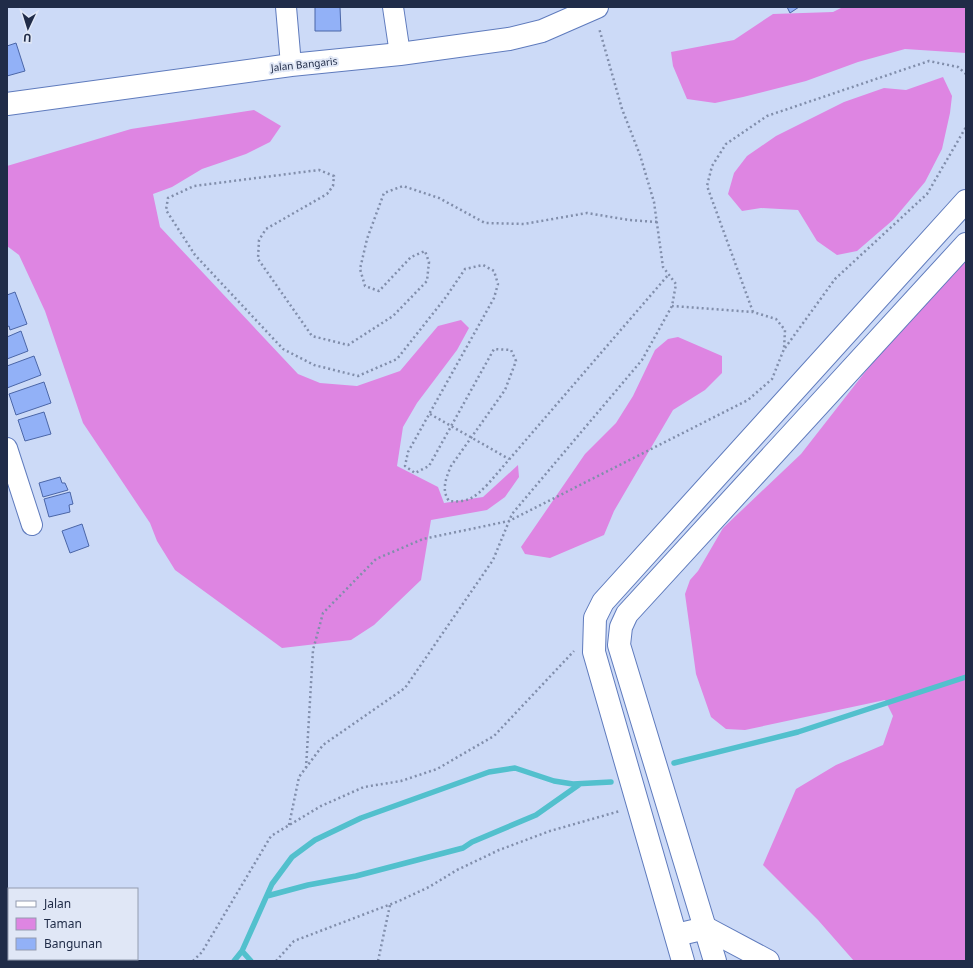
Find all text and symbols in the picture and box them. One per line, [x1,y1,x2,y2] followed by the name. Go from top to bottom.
[8,8,48,48] north arrow
[23,31,32,46] text: U
[269,54,338,75] street label: Jalan Bangaris
[8,888,138,960] legend
[43,895,71,912] text: Jalan
[44,915,82,932] text: Taman
[44,935,102,952] text: Bangunan

